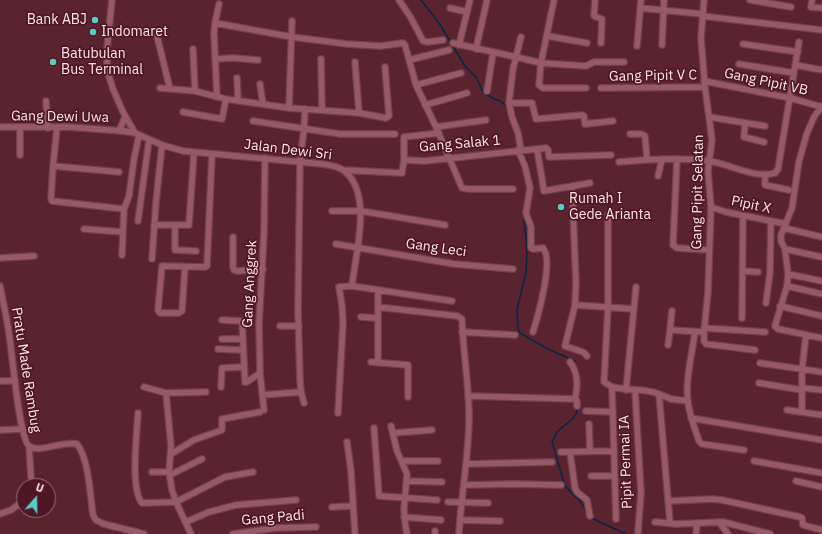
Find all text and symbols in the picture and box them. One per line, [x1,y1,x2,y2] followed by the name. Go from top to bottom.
[27,12,87,28] place label: Bank ABJ
[90,15,100,25] marker: Bank ABJ
[101,24,168,40] place label: Indomaret
[88,27,98,37] marker: Indomaret
[61,46,143,78] place label: Batubulan Bus Terminal
[48,57,58,67] marker: Batubulan Bus Terminal
[723,65,809,99] street label: Gang Pipit VB
[609,67,697,85] street label: Gang Pipit V C
[11,108,109,126] street label: Gang Dewi Uwa
[419,132,501,156] street label: Gang Salak 1
[689,134,707,250] street label: Gang Pipit Selatan
[243,136,333,164] street label: Jalan Dewi Sri
[569,191,651,224] place label: Rumah I Gede Arianta
[729,193,773,217] street label: Pipit X
[556,202,566,212] marker: Rumah I Gede Arianta
[405,235,467,261] street label: Gang Leci
[239,240,261,328] street label: Gang Anggrek
[8,306,44,434] street label: Pratu Made Rambug
[616,415,636,509] street label: Pipit Permai IA
[16,478,56,518] north arrow
[34,480,46,496] text: U
[241,507,305,529] street label: Gang Padi

